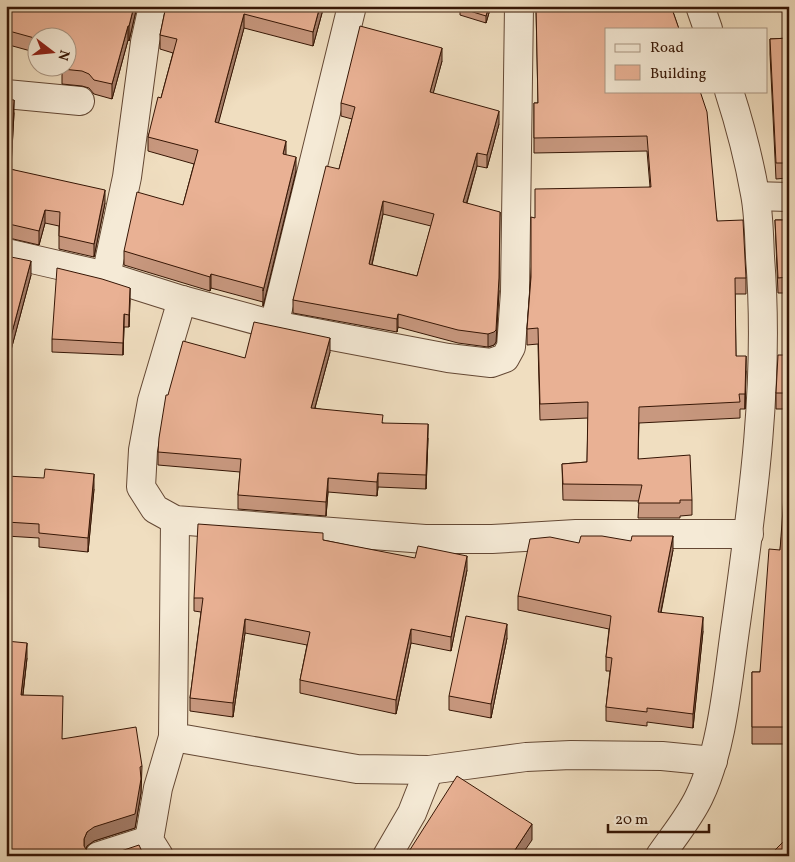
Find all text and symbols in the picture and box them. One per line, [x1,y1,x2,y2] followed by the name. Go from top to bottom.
[28,28,78,78] north arrow
[605,28,768,92] legend
[650,38,684,59] text: Road
[53,48,74,63] text: N
[650,64,707,85] text: Building
[608,802,709,834] scale bar
[615,810,648,831] text: 20 m

